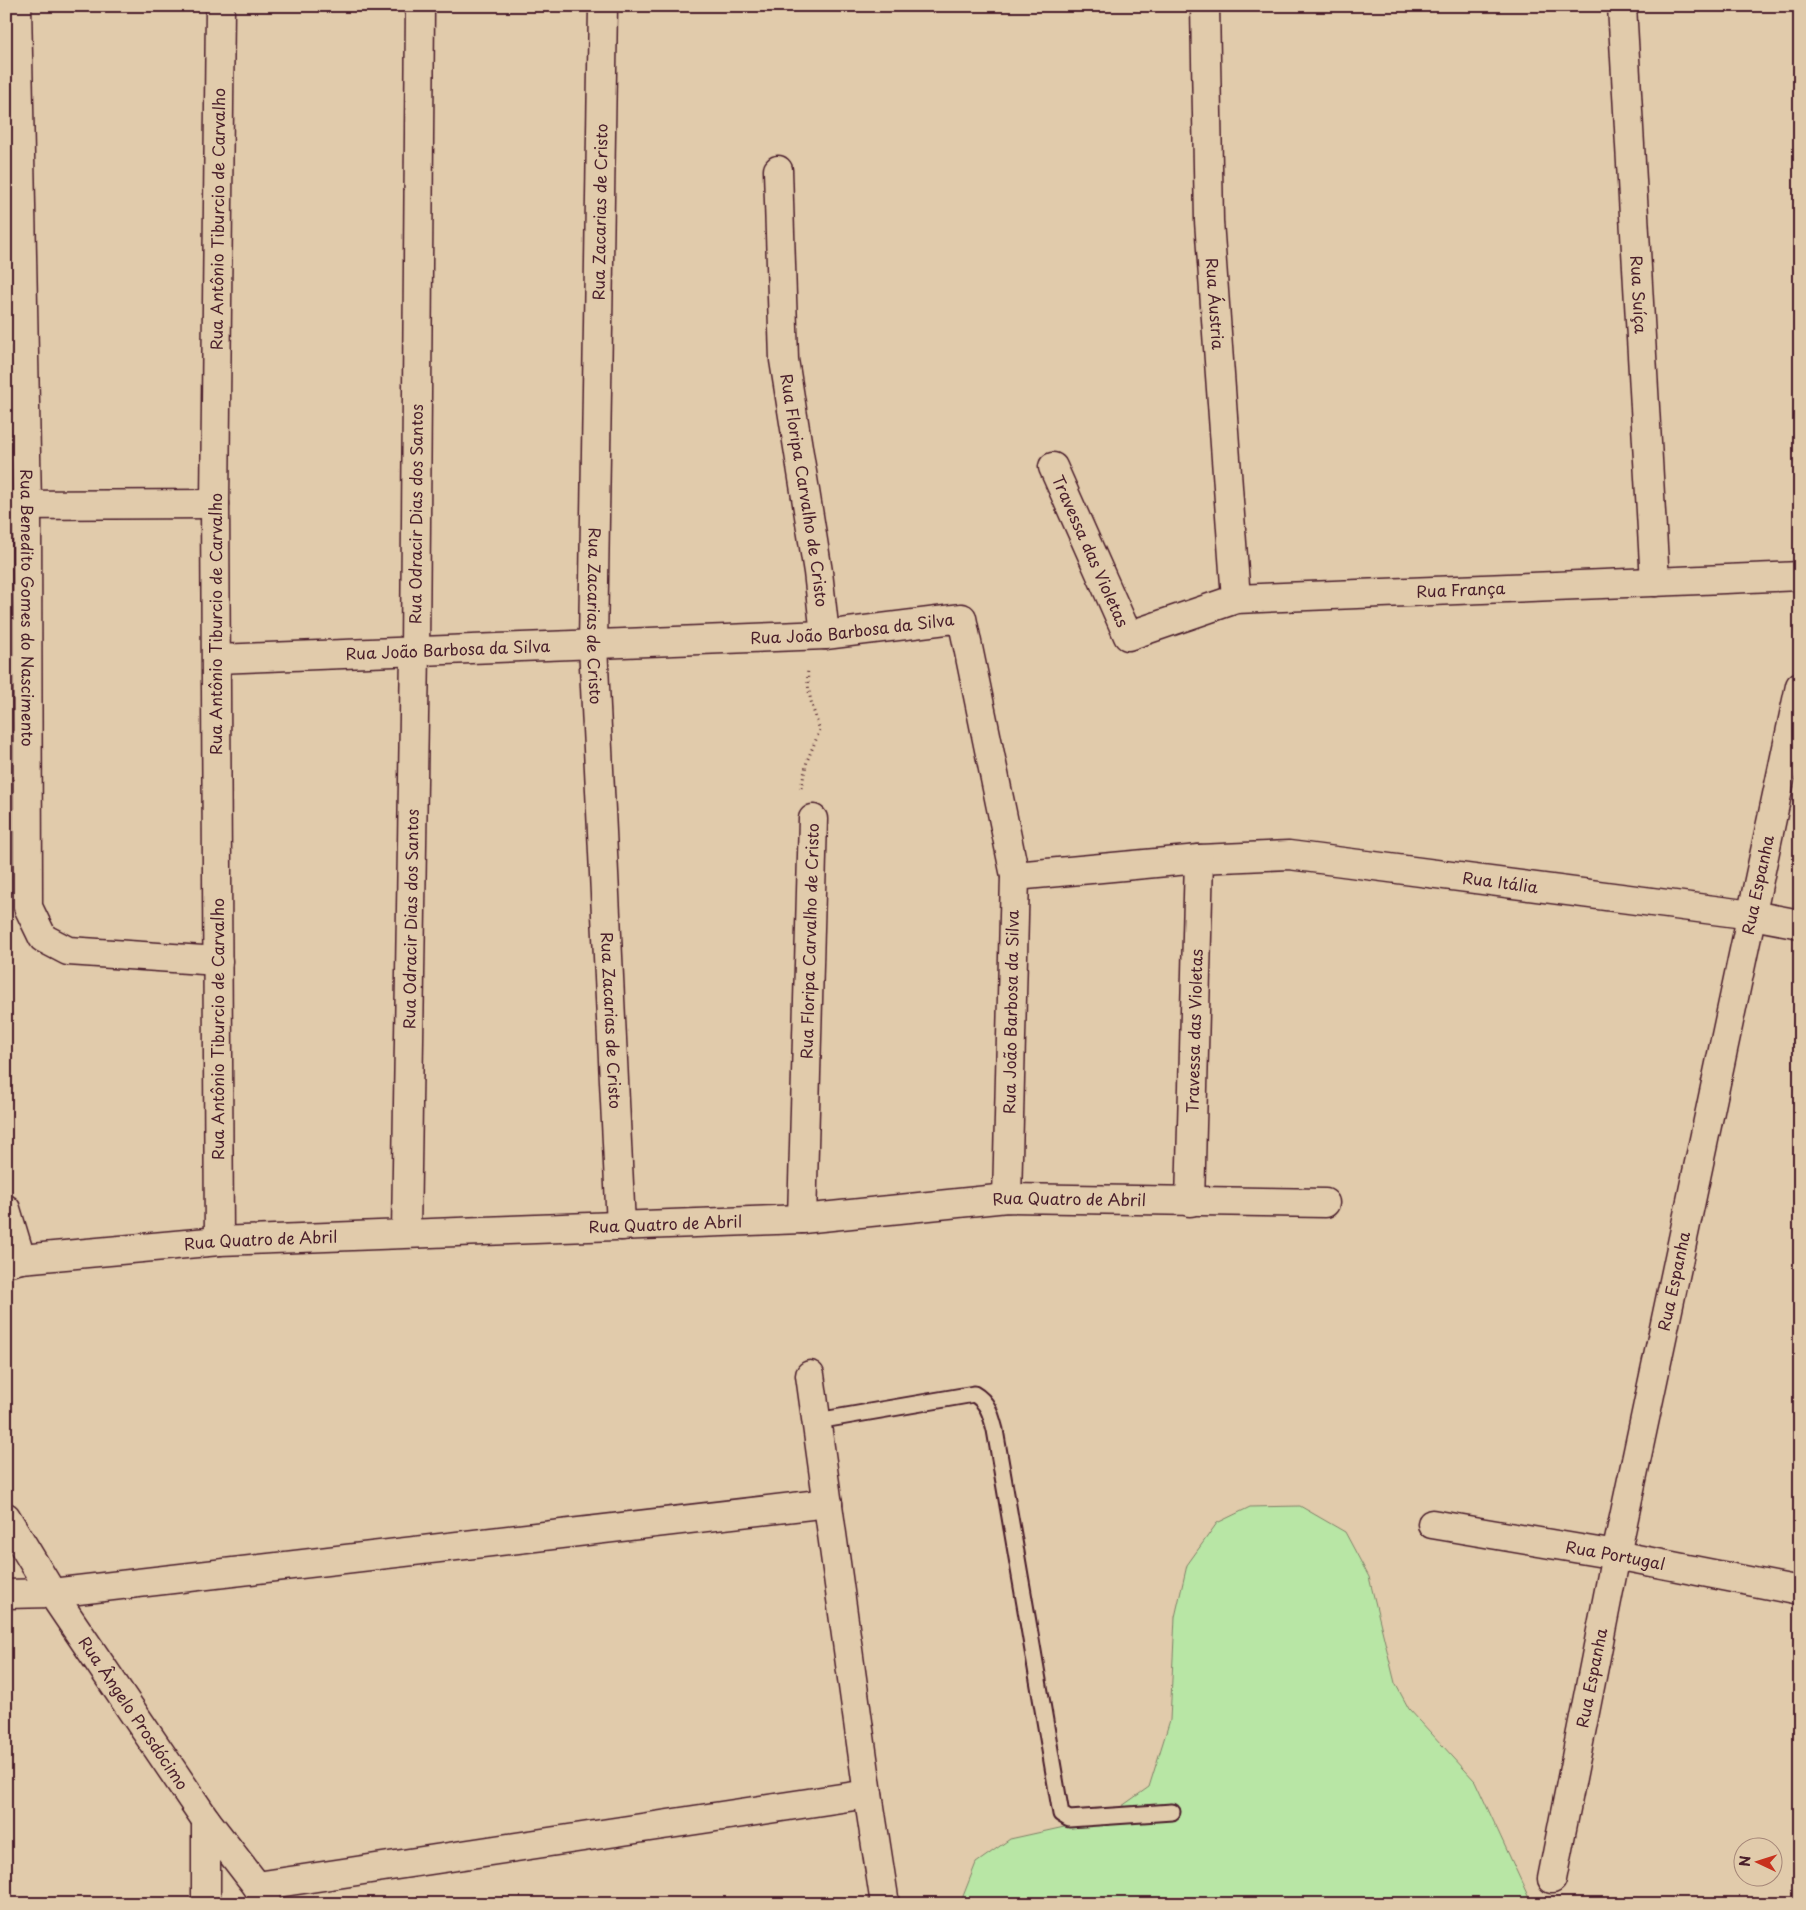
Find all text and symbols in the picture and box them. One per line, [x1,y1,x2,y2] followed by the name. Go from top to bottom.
[204,88,230,350] street label: Rua Antônio Tiburcio de Carvalho
[585,123,613,301] street label: Rua Zacarias de Cristo
[1625,255,1654,334] street label: Rua Suíça
[1201,257,1231,350] street label: Rua Áustria
[775,372,835,608] street label: Rua Floripa Carvalho de Cristo
[402,404,428,624] street label: Rua Odracir Dias dos Santos
[15,469,41,747] street label: Rua Benedito Gomes do Nascimento
[1047,471,1136,631] street label: Travessa das Violetas
[203,493,227,755] street label: Rua Antônio Tiburcio de Carvalho
[582,527,609,705] street label: Rua Zacarias de Cristo
[1416,575,1506,603] street label: Rua França
[750,606,955,649] street label: Rua João Barbosa da Silva
[345,633,551,665] street label: Rua João Barbosa da Silva
[396,809,424,1029] street label: Rua Odracir Dias dos Santos
[793,823,824,1059] street label: Rua Floripa Carvalho de Cristo
[1735,833,1779,937] street label: Rua Espanha
[1461,865,1540,898] street label: Rua Itália
[205,898,229,1160] street label: Rua Antônio Tiburcio de Carvalho
[996,909,1024,1114] street label: Rua João Barbosa da Silva
[596,931,628,1110] street label: Rua Zacarias de Cristo
[1179,949,1208,1113] street label: Travessa das Violetas
[991,1185,1146,1211] street label: Rua Quatro de Abril
[588,1208,743,1238] street label: Rua Quatro de Abril
[183,1224,338,1255] street label: Rua Quatro de Abril
[1651,1229,1695,1333] street label: Rua Espanha
[1564,1534,1667,1575] street label: Rua Portugal
[1569,1626,1612,1730] street label: Rua Espanha
[74,1631,195,1794] street label: Rua Ângelo Prosdócimo
[1734,1838,1784,1888] north arrow
[1734,1855,1755,1867] text: N

